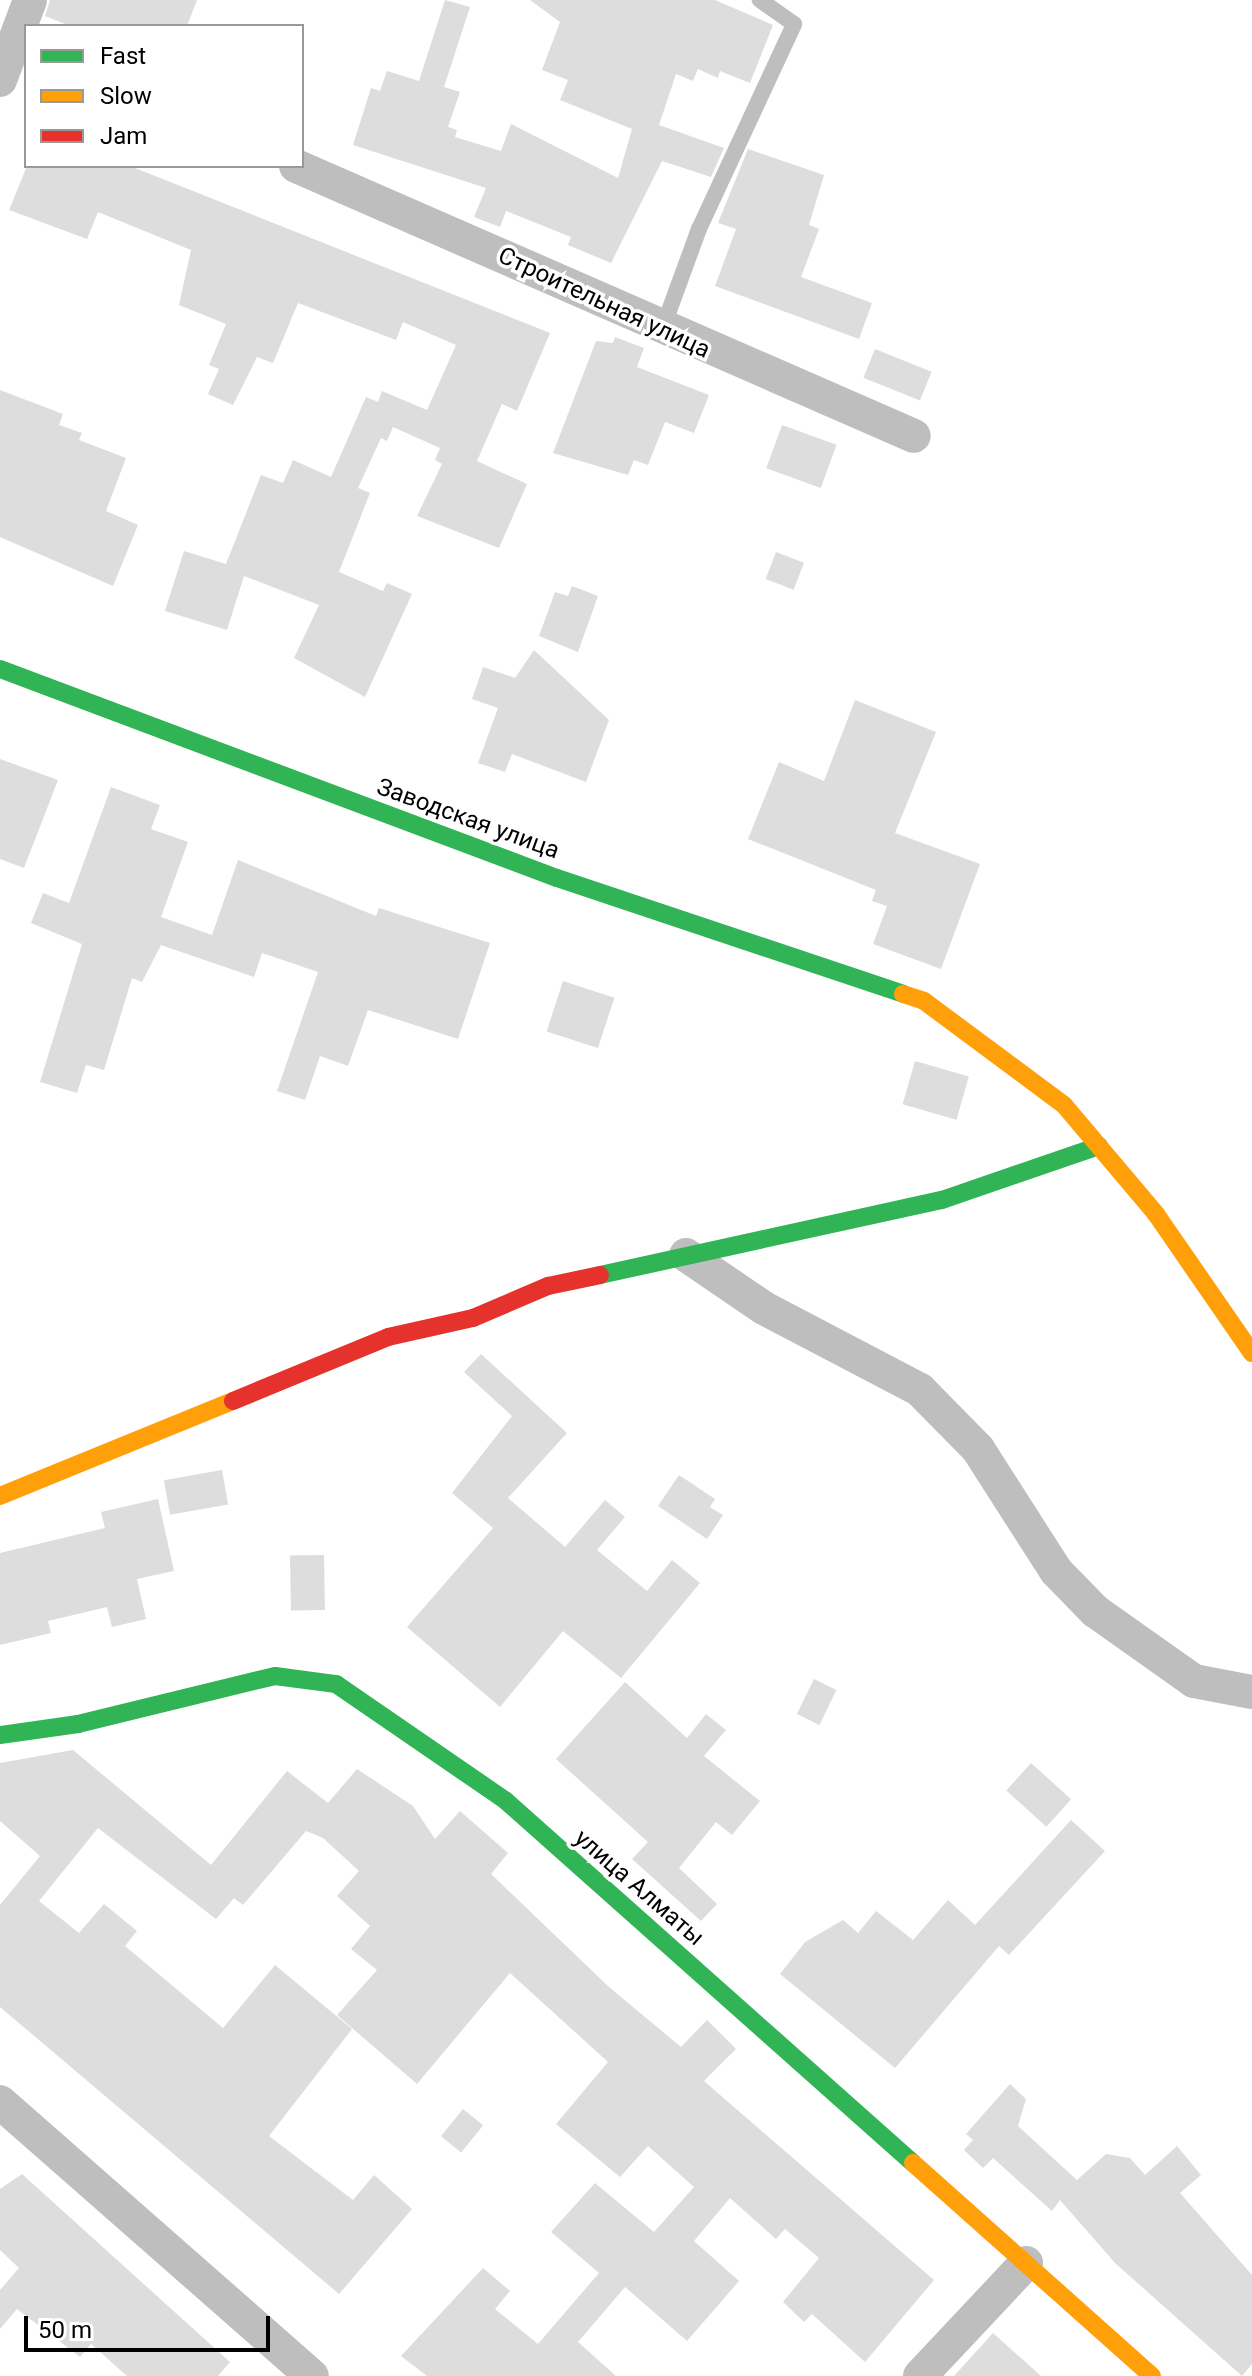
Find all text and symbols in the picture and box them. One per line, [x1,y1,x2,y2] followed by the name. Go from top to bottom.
[24,24,304,168] legend
[100,42,146,70] text: Fast
[100,82,152,110] text: Slow
[100,122,147,150] text: Jam
[494,241,714,365] street label: Строительная улица
[373,773,563,865] street label: Заводская улица
[568,1824,710,1952] street label: улица Алматы
[28,2300,274,2350] scale bar
[38,2316,92,2344] text: 50 m

